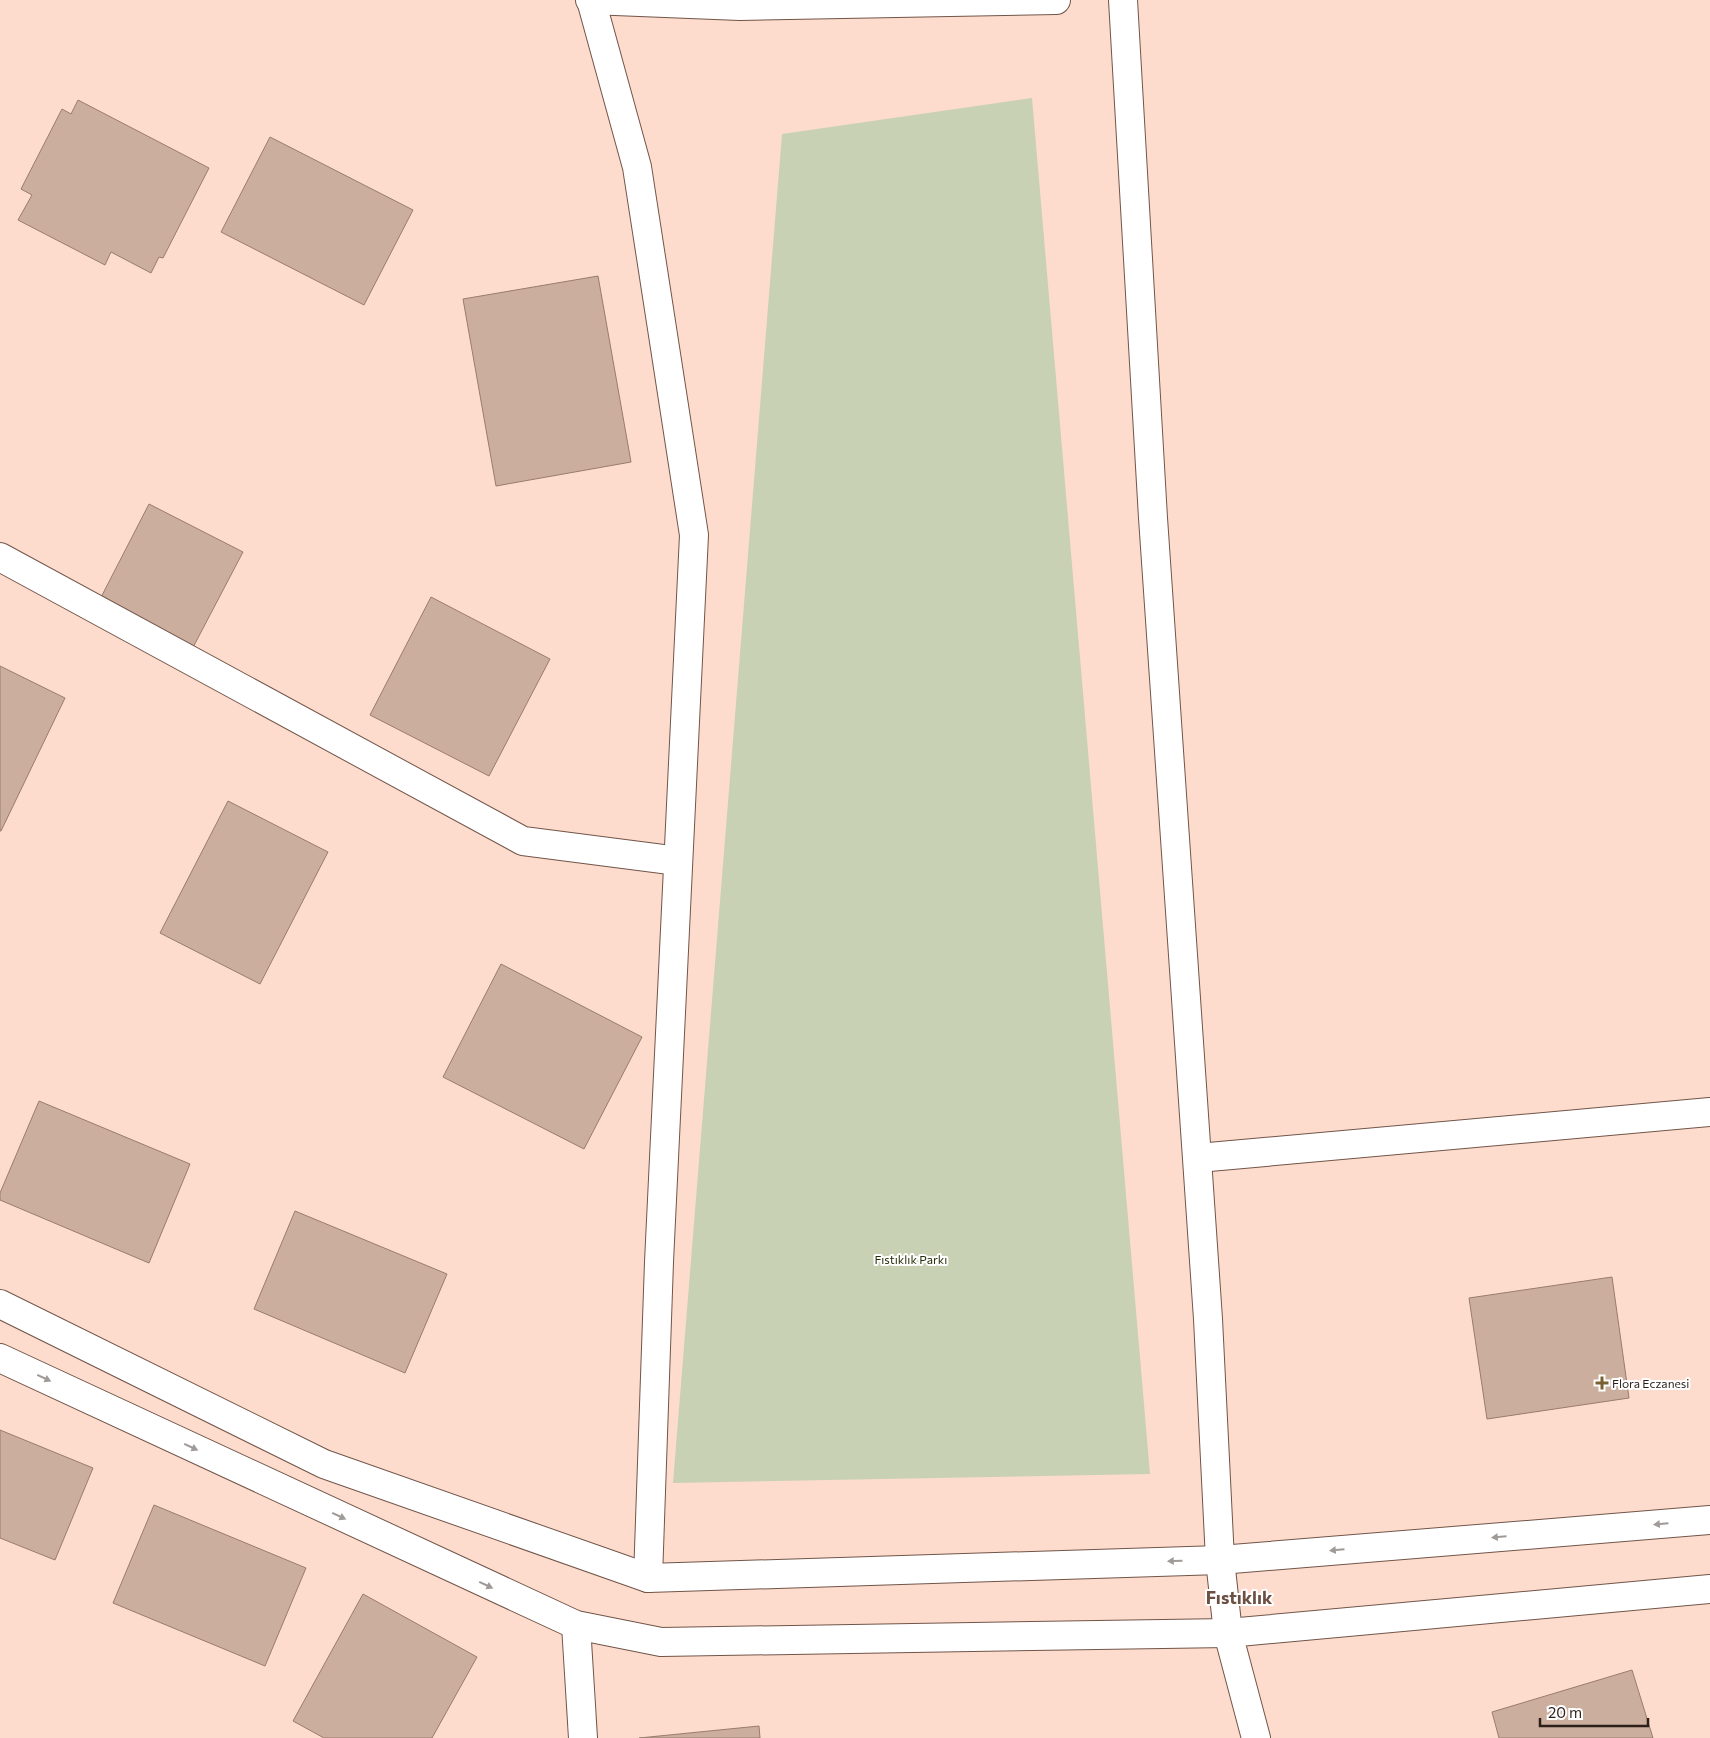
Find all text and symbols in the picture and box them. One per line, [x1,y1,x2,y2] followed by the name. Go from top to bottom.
[875,1252,947,1266] park label: Fıstıklık Parkı
[37,1375,51,1383] one-way arrow
[1612,1376,1689,1390] place label: Flora Eczanesi
[1596,1377,1608,1389] marker: Flora Eczanesi
[184,1443,198,1451] one-way arrow
[332,1512,346,1520] one-way arrow
[1653,1520,1669,1528] one-way arrow
[1491,1533,1507,1541] one-way arrow
[1329,1547,1345,1555] one-way arrow
[1167,1558,1183,1566] one-way arrow
[479,1581,493,1589] one-way arrow
[1206,1586,1273,1608] district label: Fıstıklık
[1540,1696,1648,1728] scale bar
[1548,1703,1582,1721] text: 20 m

